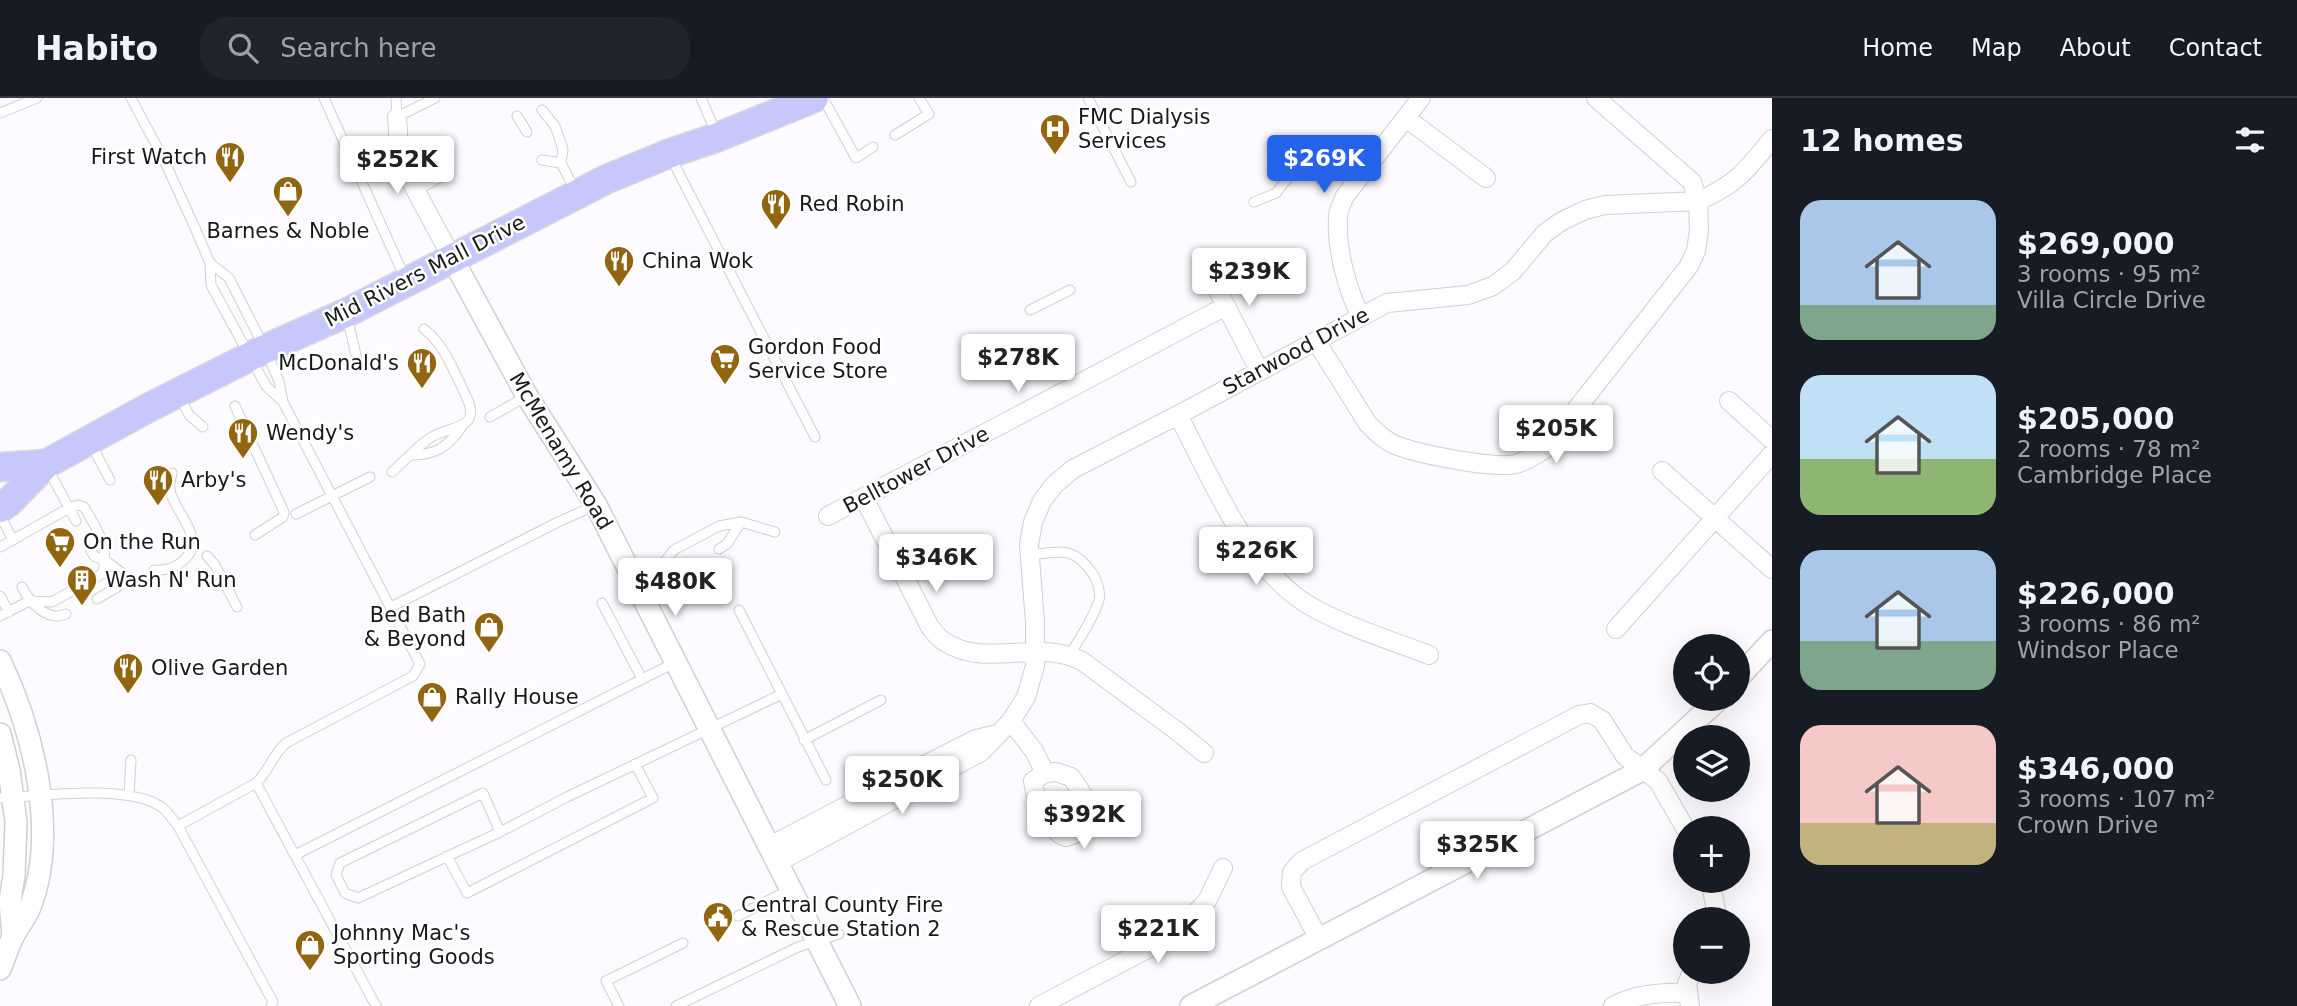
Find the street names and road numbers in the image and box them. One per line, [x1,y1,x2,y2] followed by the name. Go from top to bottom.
[321,210,529,332] street label: Mid Rivers Mall Drive
[1219,302,1373,400] street label: Starwood Drive
[505,368,617,534] street label: McMenamy Road
[839,422,993,518] street label: Belltower Drive

